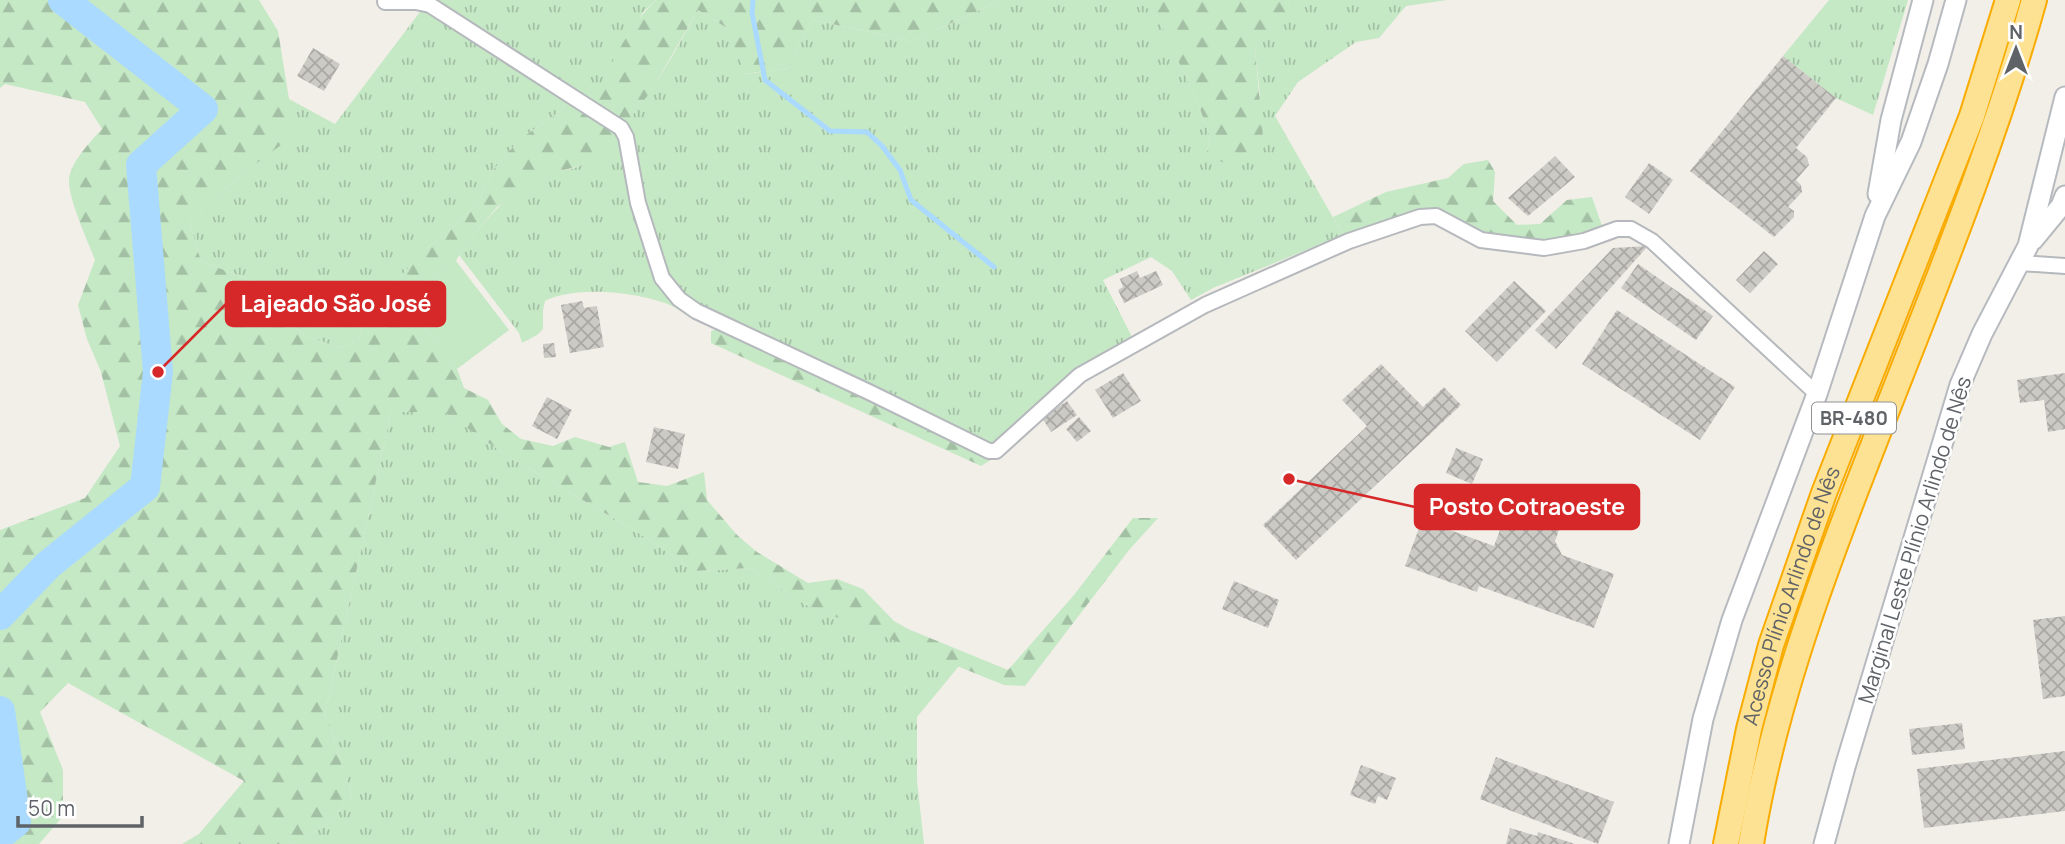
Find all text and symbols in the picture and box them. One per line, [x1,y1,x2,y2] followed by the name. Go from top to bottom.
[1981,14,2051,84] north arrow
[2009,19,2023,45] text: N
[226,282,445,326] callout: Lajeado São José
[241,287,432,319] text: Lajeado São José
[1851,373,1977,707] street label: Marginal Leste Plínio Arlindo de Nês
[1812,402,1896,434] road number: BR-480
[1736,462,1846,728] street label: Acesso Plínio Arlindo de Nês
[1415,485,1639,529] callout: Posto Cotraoeste
[1429,490,1625,522] text: Posto Cotraoeste
[18,784,142,828] scale bar
[28,794,75,822] text: 50 m

